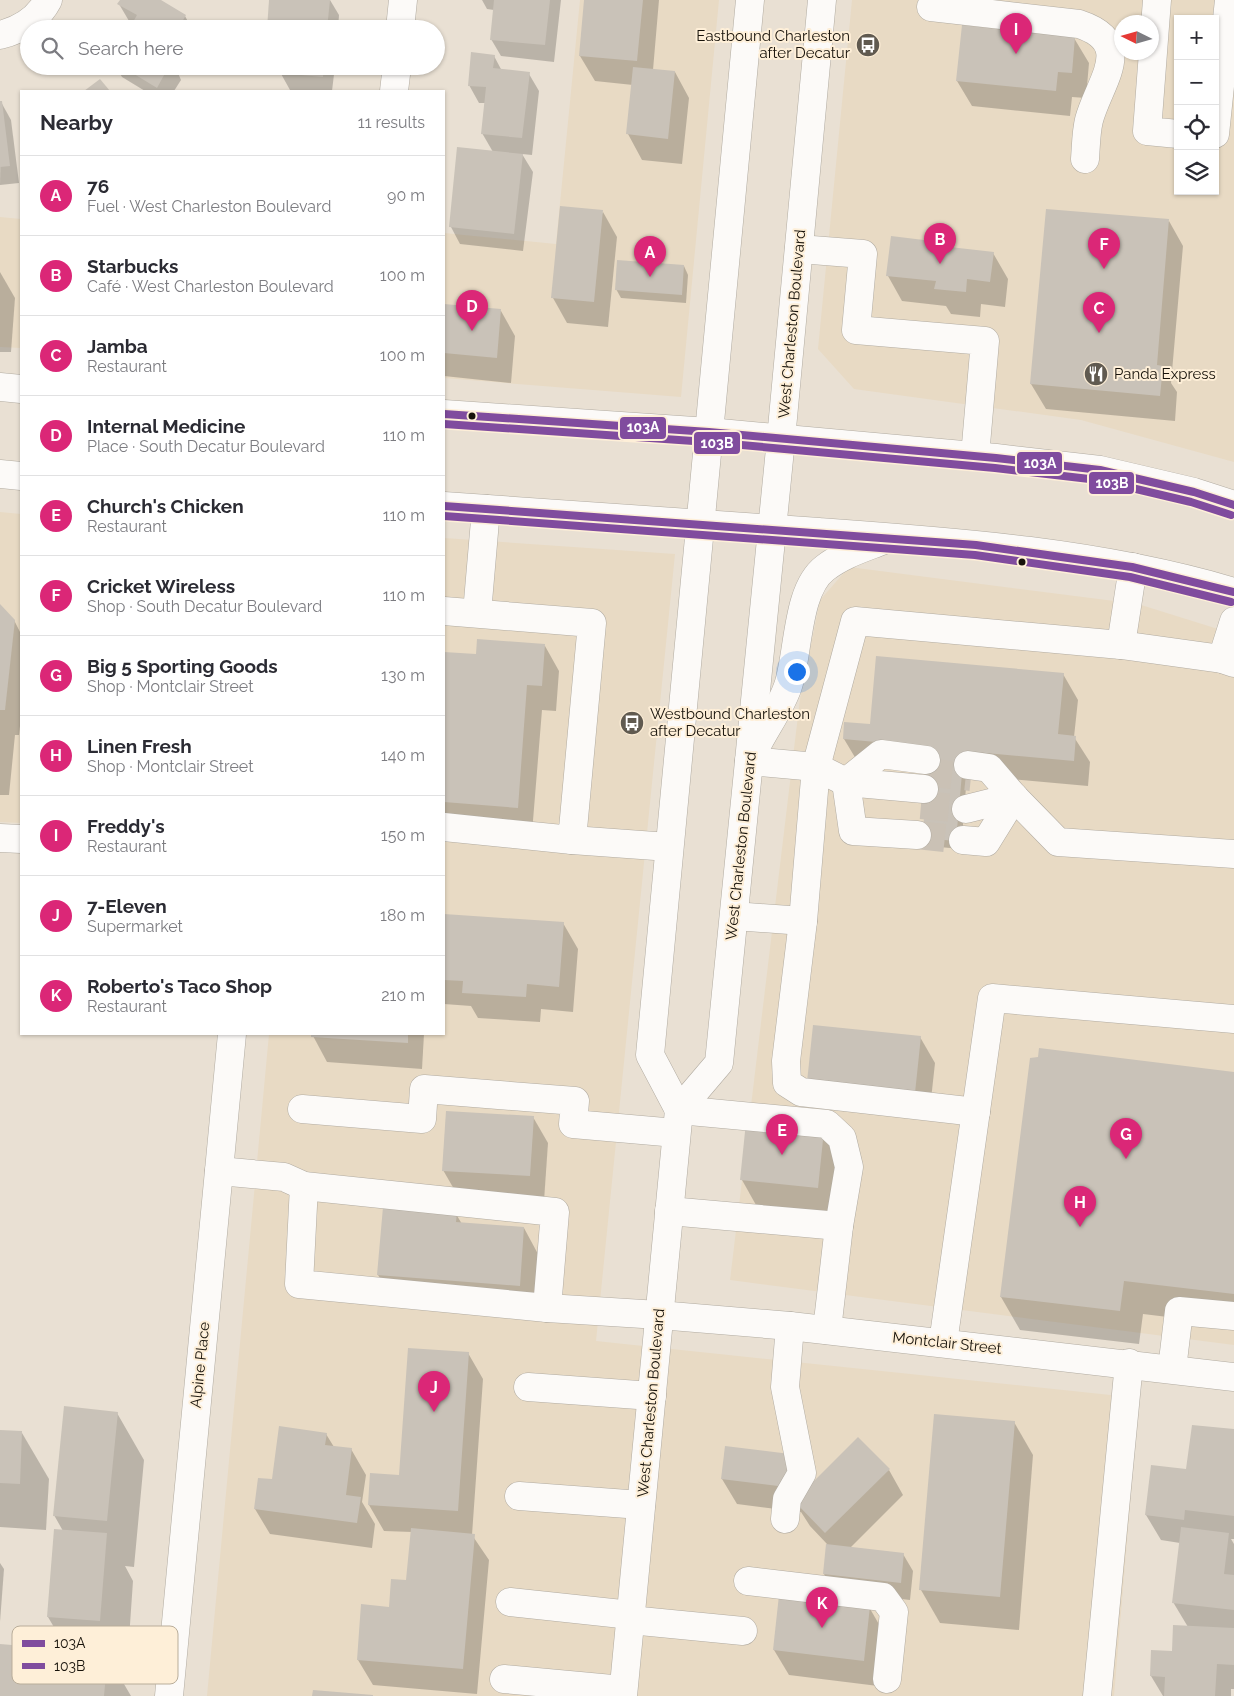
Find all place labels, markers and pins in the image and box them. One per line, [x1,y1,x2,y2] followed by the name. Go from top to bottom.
[1000,13,1032,54] pin: I
[696,27,851,62] place label: Eastbound Charleston after Decatur
[855,32,881,58] bus stop icon: Eastbound Charleston after Decatur
[924,223,956,264] pin: B
[1088,228,1120,269] pin: F
[634,236,666,277] pin: A
[456,290,488,331] pin: D
[1083,292,1115,333] pin: C
[1083,361,1109,387] restaurant icon: Panda Express
[1114,365,1216,383] place label: Panda Express
[467,411,477,421] unlabelled marker
[1017,557,1027,567] unlabelled marker
[650,705,810,740] place label: Westbound Charleston after Decatur
[619,710,645,736] bus stop icon: Westbound Charleston after Decatur
[766,1114,798,1155] pin: E
[1110,1118,1142,1159] pin: G
[1064,1186,1096,1227] pin: H
[418,1371,450,1412] pin: J
[806,1587,838,1628] pin: K

